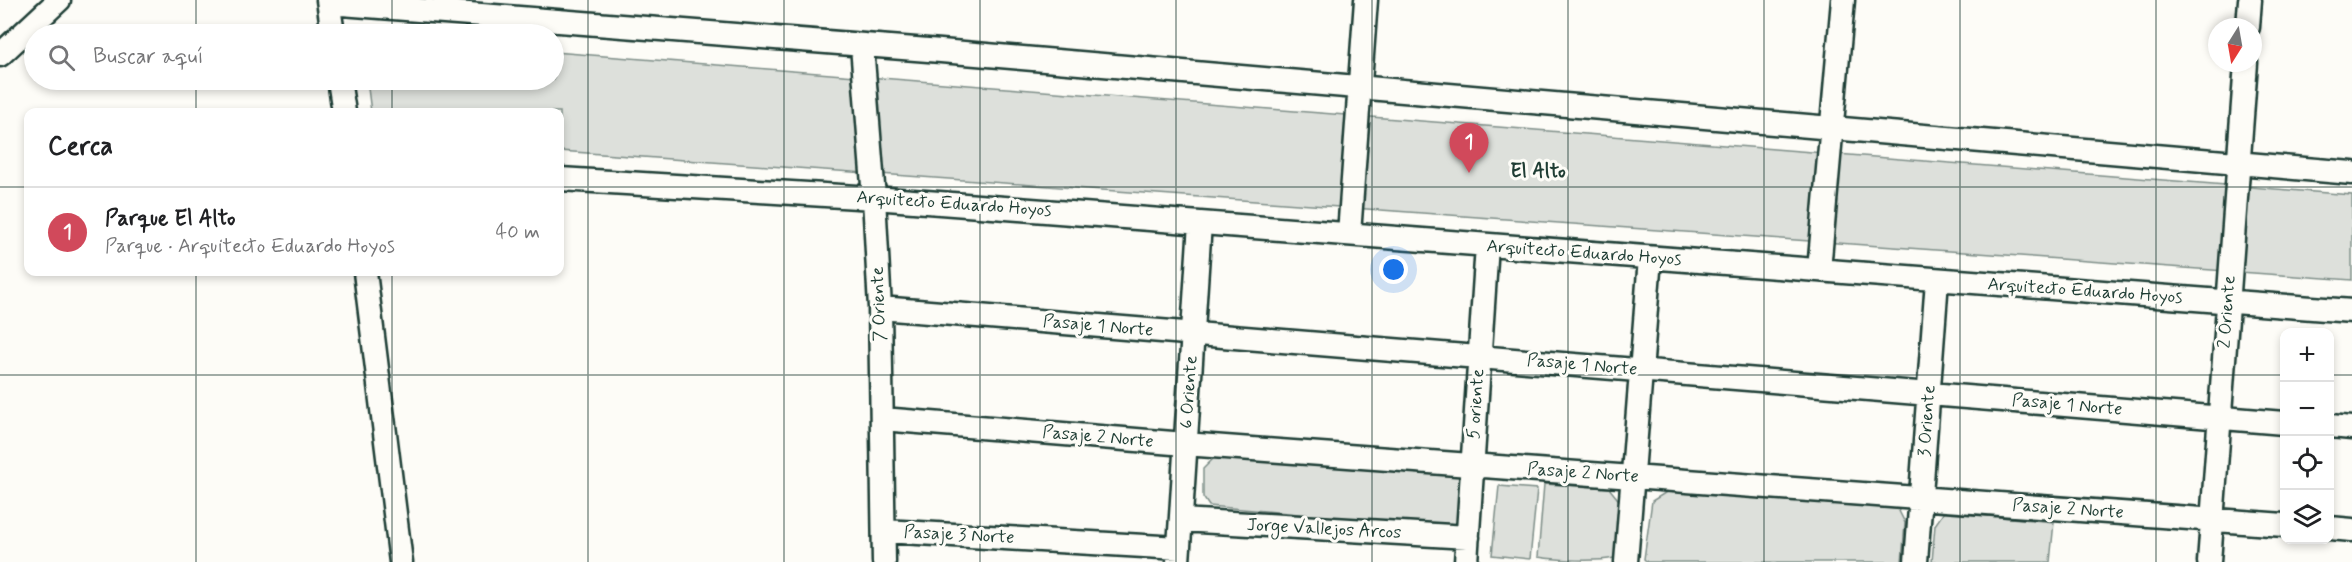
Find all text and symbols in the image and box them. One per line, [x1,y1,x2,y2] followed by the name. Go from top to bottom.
[2208,18,2262,72] north arrow
[24,24,564,90] search box
[45,41,78,74] icon: search
[93,43,204,71] text: Buscar aquí
[1450,124,1488,173] pin: 1
[48,130,113,164] text: Cerca
[1510,158,1566,185] district label: El Alto
[856,185,1052,223] street label: Arquitecto Eduardo Hoyos
[105,205,236,233] text: Parque El Alto
[63,219,72,246] text: 1
[496,219,540,246] text: 40 m
[105,233,395,260] text: Parque · Arquitecto Eduardo Hoyos
[1486,234,1682,272] street label: Arquitecto Eduardo Hoyos
[1379,255,1408,284] your location
[866,266,892,342] street label: 7 Oriente
[1987,272,2183,310] street label: Arquitecto Eduardo Hoyos
[2212,275,2242,349] street label: 2 Oriente
[1042,309,1154,343] street label: Pasaje 1 Norte
[2280,328,2334,544] map controls
[2280,328,2334,382] button: +
[1526,348,1638,382] street label: Pasaje 1 Norte
[1174,354,1204,429] street label: 6 Oriente
[1462,368,1490,440] street label: 5 oriente
[2280,382,2334,436] button: −
[1913,384,1941,458] street label: 3 Oriente
[2011,388,2123,422] street label: Pasaje 1 Norte
[1041,420,1155,454] street label: Pasaje 2 Norte
[2280,436,2334,490] button: locate
[1527,457,1639,489] street label: Pasaje 2 Norte
[2280,490,2334,544] button: layers
[2012,493,2124,525] street label: Pasaje 2 Norte
[1246,513,1402,546] street label: Jorge Vallejos Arcos
[903,520,1015,550] street label: Pasaje 3 Norte

